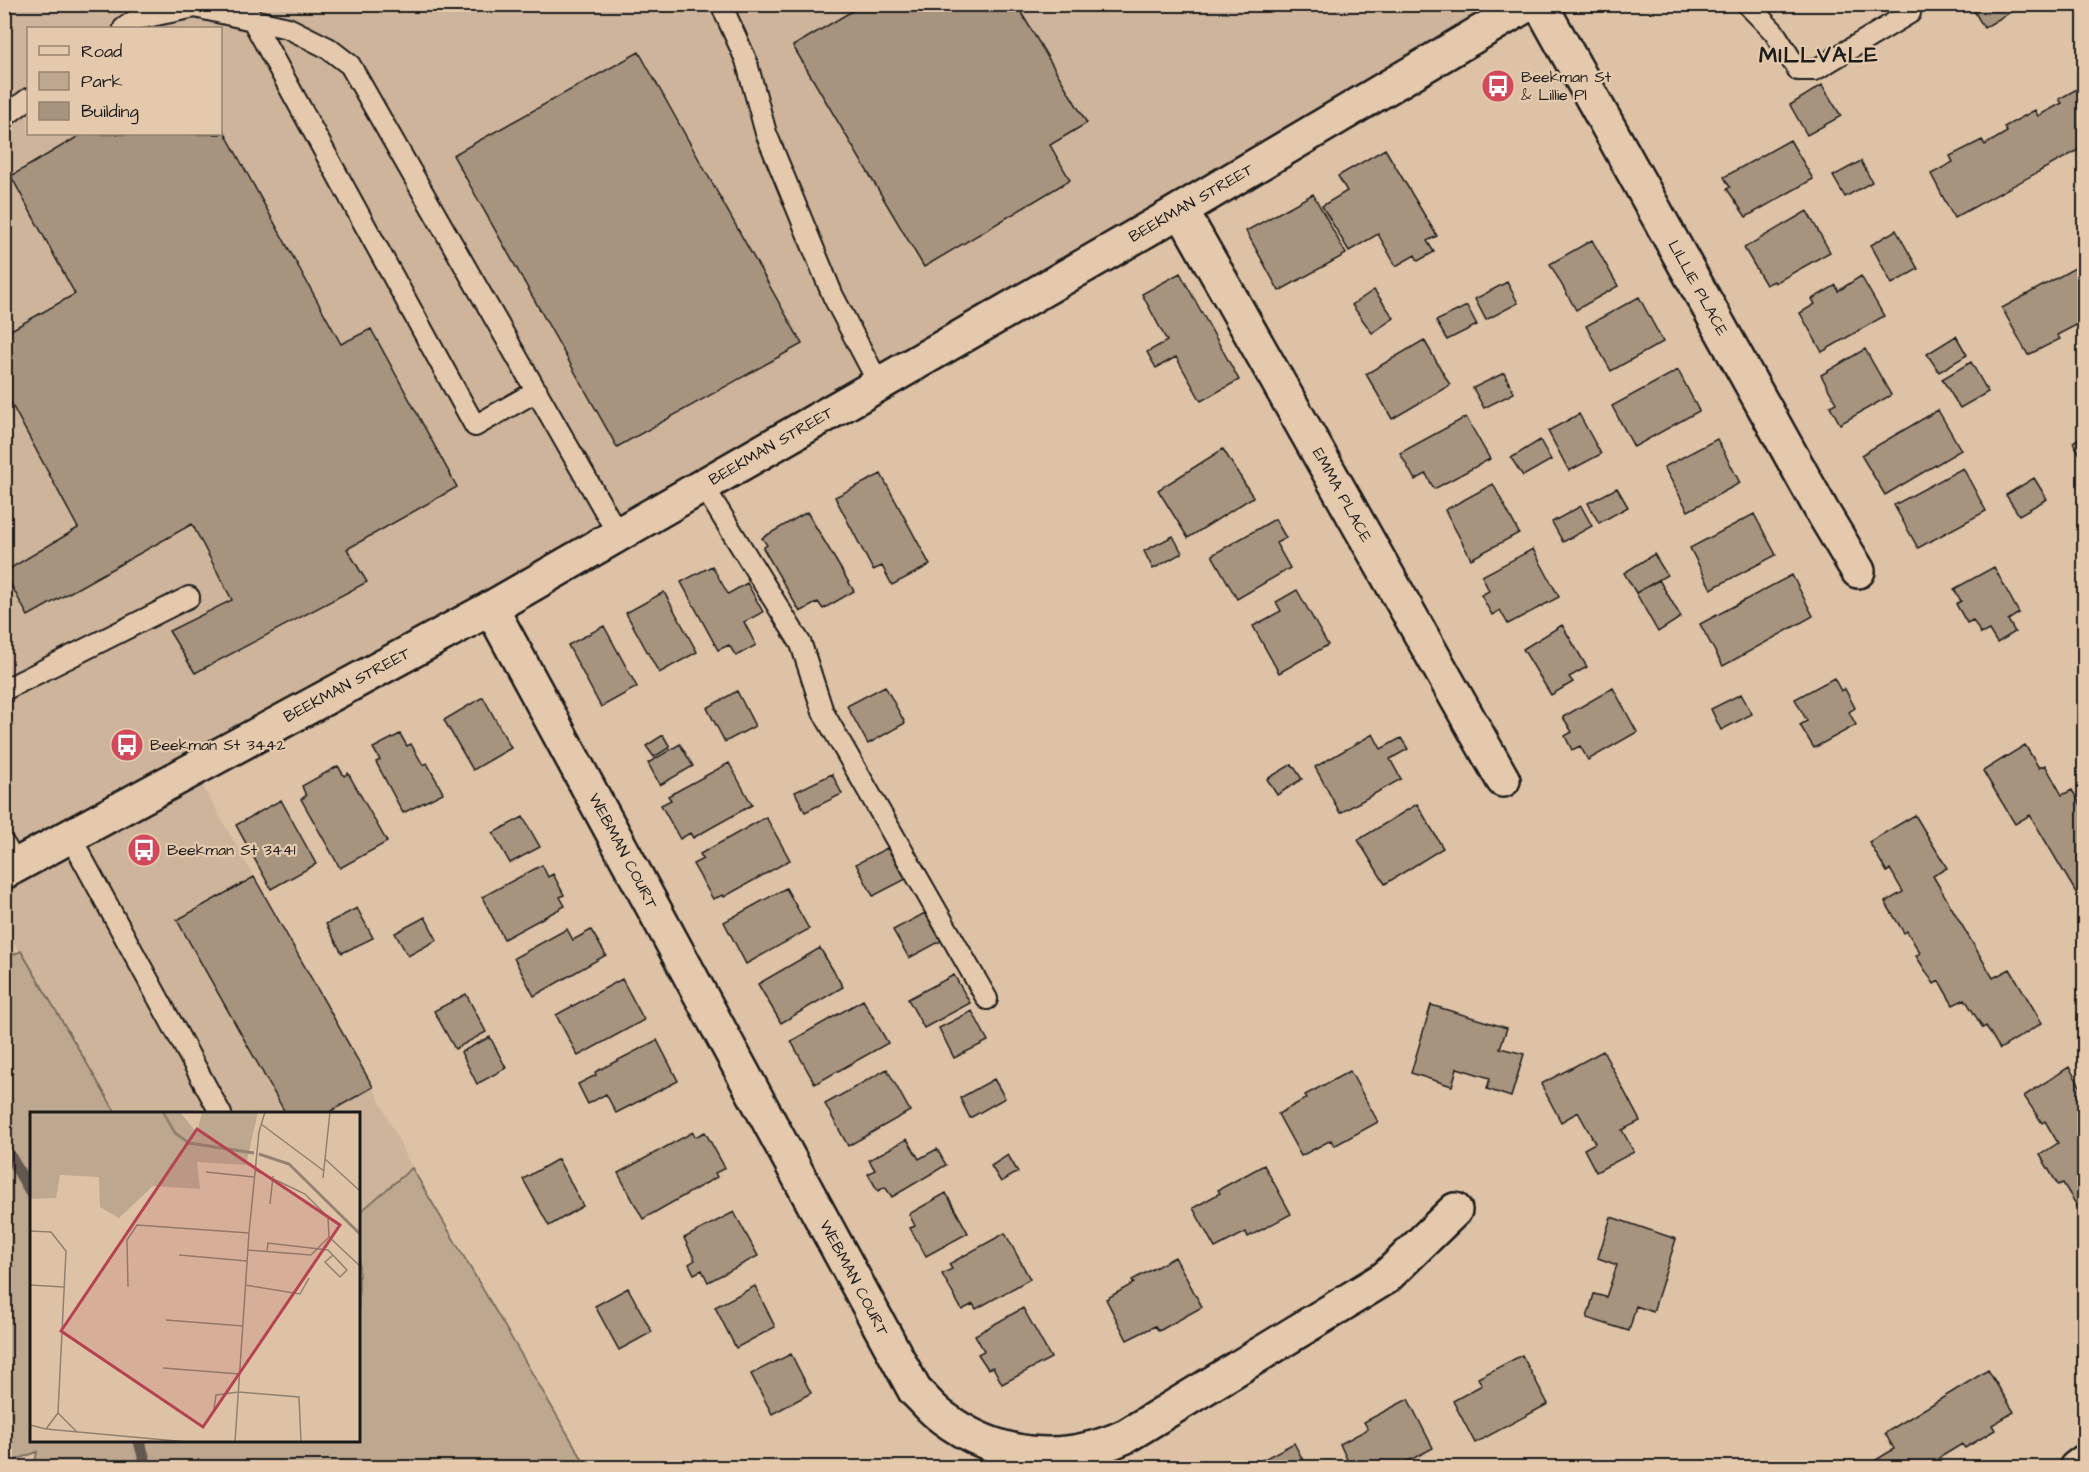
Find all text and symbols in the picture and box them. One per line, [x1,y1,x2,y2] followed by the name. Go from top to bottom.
[27,27,222,135] legend
[81,39,122,64] text: Road
[1759,40,1879,71] district label: MILLVALE
[1521,66,1612,106] place label: Beekman St & Lillie Pl
[1480,68,1516,104] bus stop icon: Beekman St & Lillie Pl
[81,69,123,94] text: Park
[81,99,139,125] text: Building
[1125,158,1257,248] street label: BEEKMAN STREET
[1663,236,1734,340] street label: LILLIE PLACE
[705,401,837,491] street label: BEEKMAN STREET
[1307,444,1377,547] street label: EMMA PLACE
[280,642,414,728] street label: BEEKMAN STREET
[109,727,145,763] bus stop icon: Beekman St 3442
[150,734,286,756] place label: Beekman St 3442
[583,789,663,913] street label: WEBMAN COURT
[126,832,162,868] bus stop icon: Beekman St 3441
[167,839,296,861] place label: Beekman St 3441
[30,1112,360,1442] inset map
[814,1216,894,1340] street label: WEBMAN COURT

